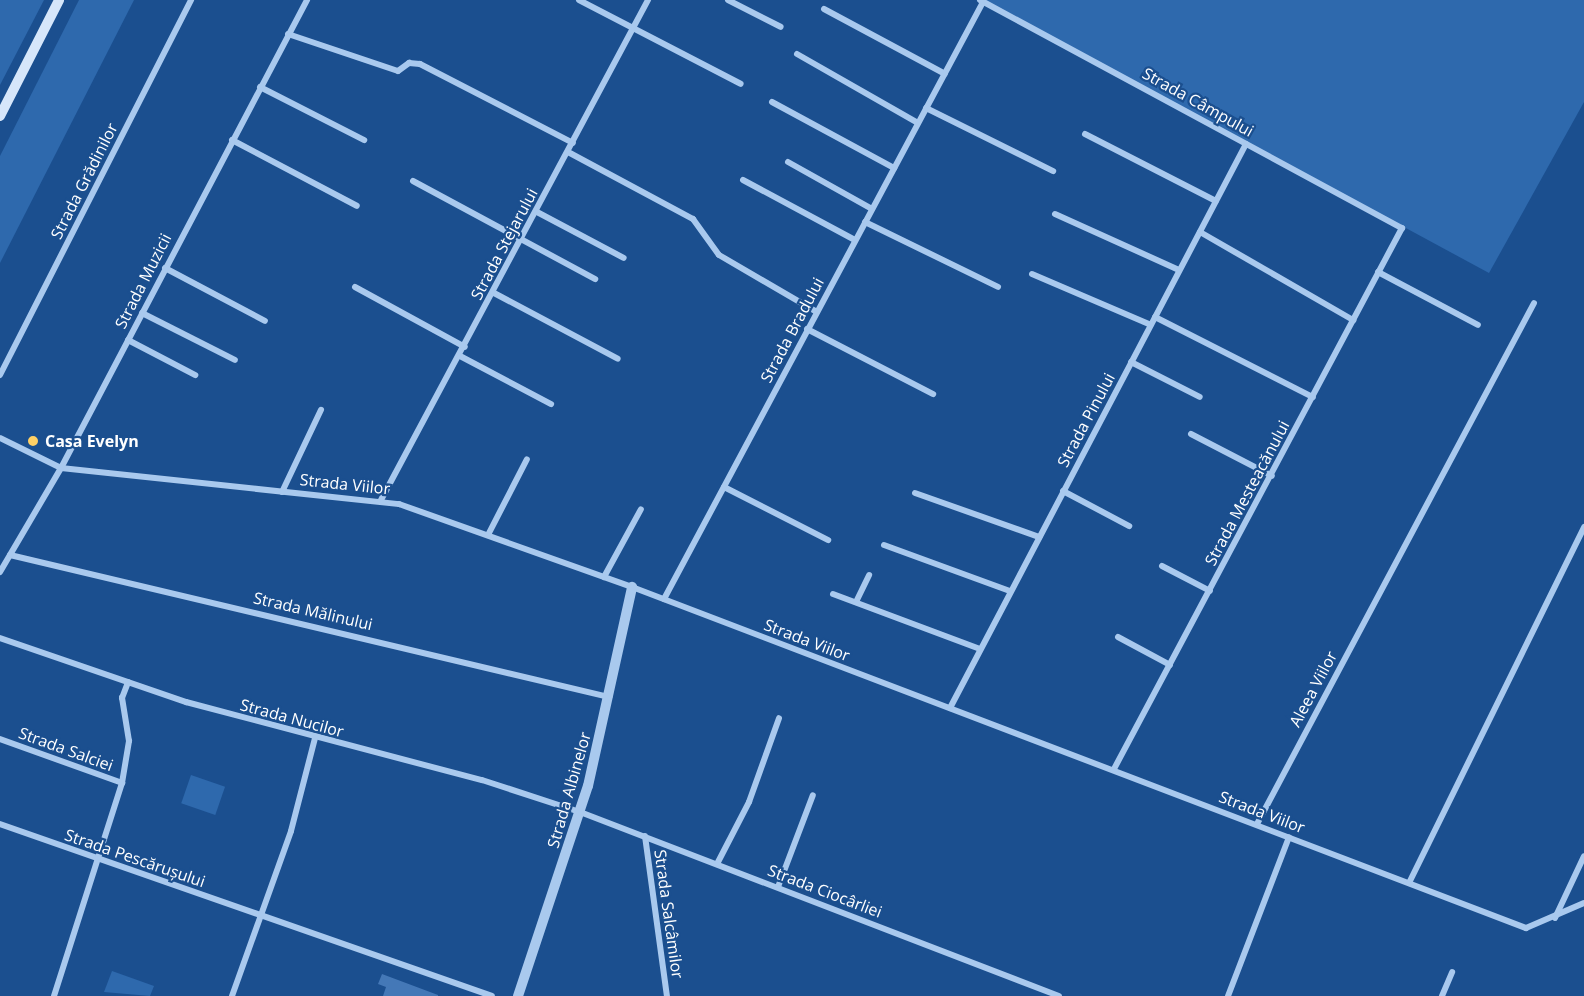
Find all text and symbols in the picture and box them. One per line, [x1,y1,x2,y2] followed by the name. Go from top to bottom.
[1139,64,1257,140] street label: Strada Câmpului
[46,120,122,242] street label: Strada Grădinilor
[467,185,541,303] street label: Strada Stejarului
[111,230,175,332] street label: Strada Muzicii
[756,274,828,386] street label: Strada Bradului
[1053,370,1119,470] street label: Strada Pinului
[1201,417,1293,569] street label: Strada Mesteacănului
[45,431,139,451] place label: Casa Evelyn
[26,434,40,448] marker: Casa Evelyn
[299,470,391,498] street label: Strada Viilor
[252,588,374,634] street label: Strada Mălinului
[761,615,853,665] street label: Strada Viilor
[1285,648,1341,730] street label: Aleea Viilor
[238,695,346,741] street label: Strada Nucilor
[16,723,116,775] street label: Strada Salciei
[543,730,595,850] street label: Strada Albinelor
[1216,787,1308,837] street label: Strada Viilor
[62,825,208,891] street label: Strada Pescărușului
[650,848,688,980] street label: Strada Salcâmilor
[765,860,885,922] street label: Strada Ciocârliei

